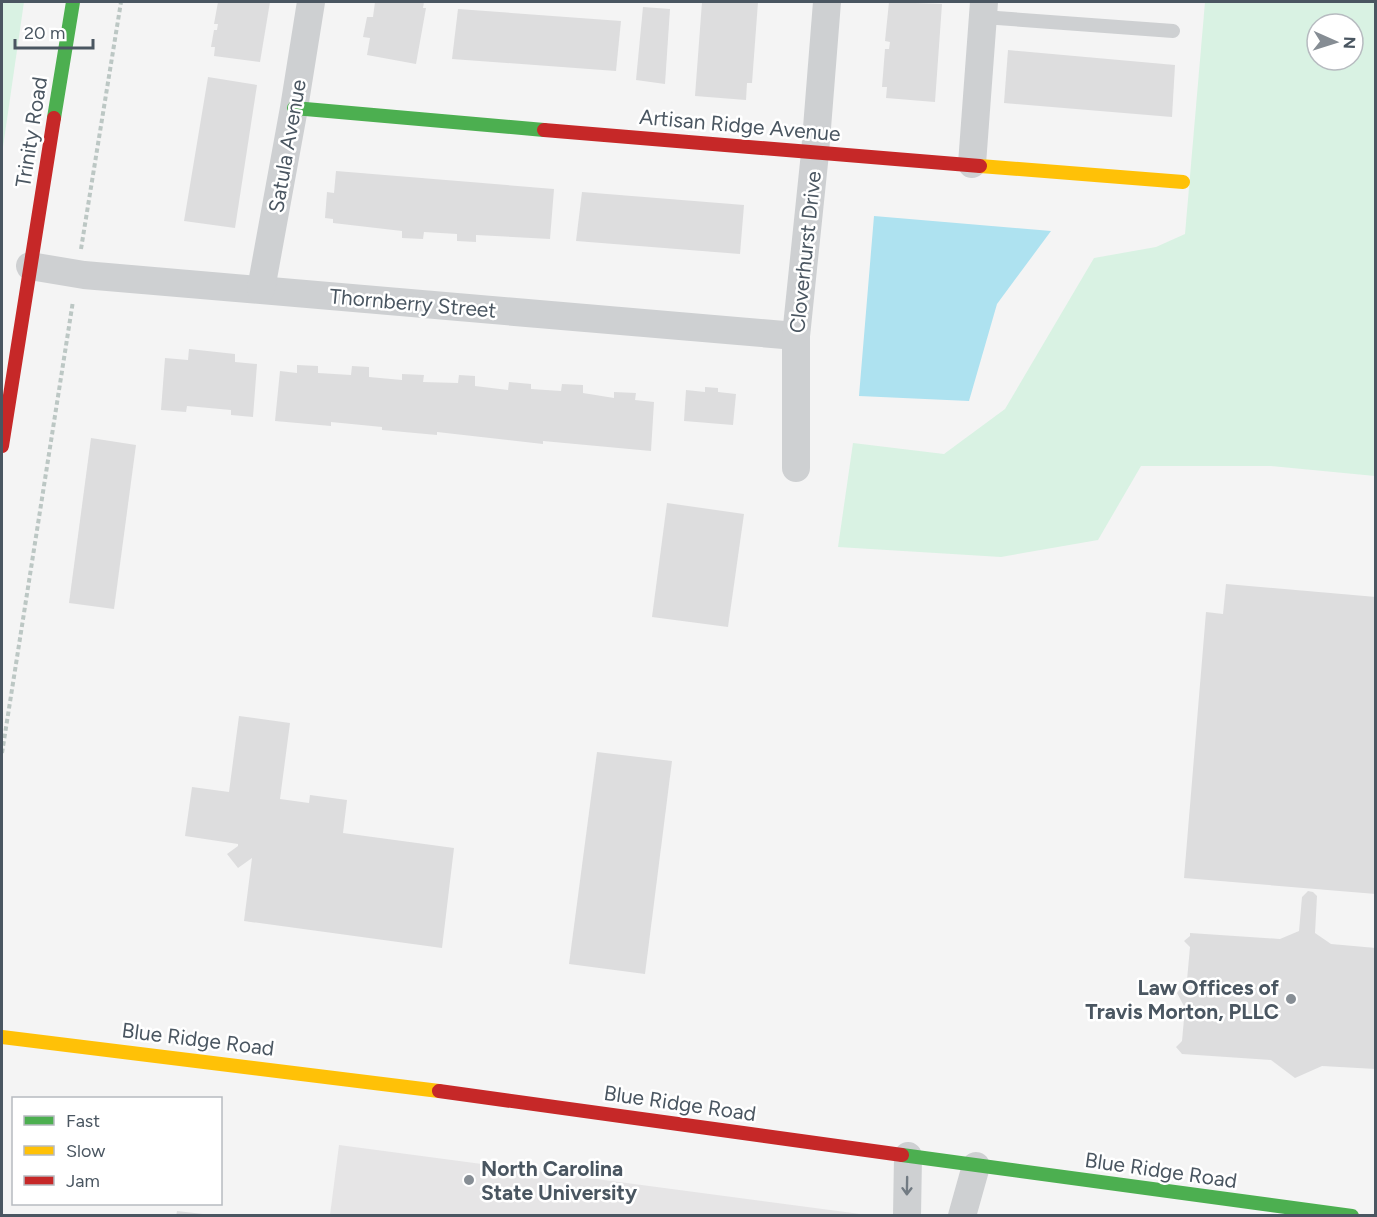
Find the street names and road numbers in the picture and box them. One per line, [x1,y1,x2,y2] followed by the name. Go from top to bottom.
[10,75,52,189] street label: Trinity Road
[263,77,311,215] street label: Satula Avenue
[638,104,842,146] street label: Artisan Ridge Avenue
[784,170,826,334] street label: Cloverhurst Drive
[329,283,497,323] street label: Thornberry Street
[120,1017,276,1061] street label: Blue Ridge Road
[602,1080,758,1126] street label: Blue Ridge Road
[1083,1147,1239,1193] street label: Blue Ridge Road

